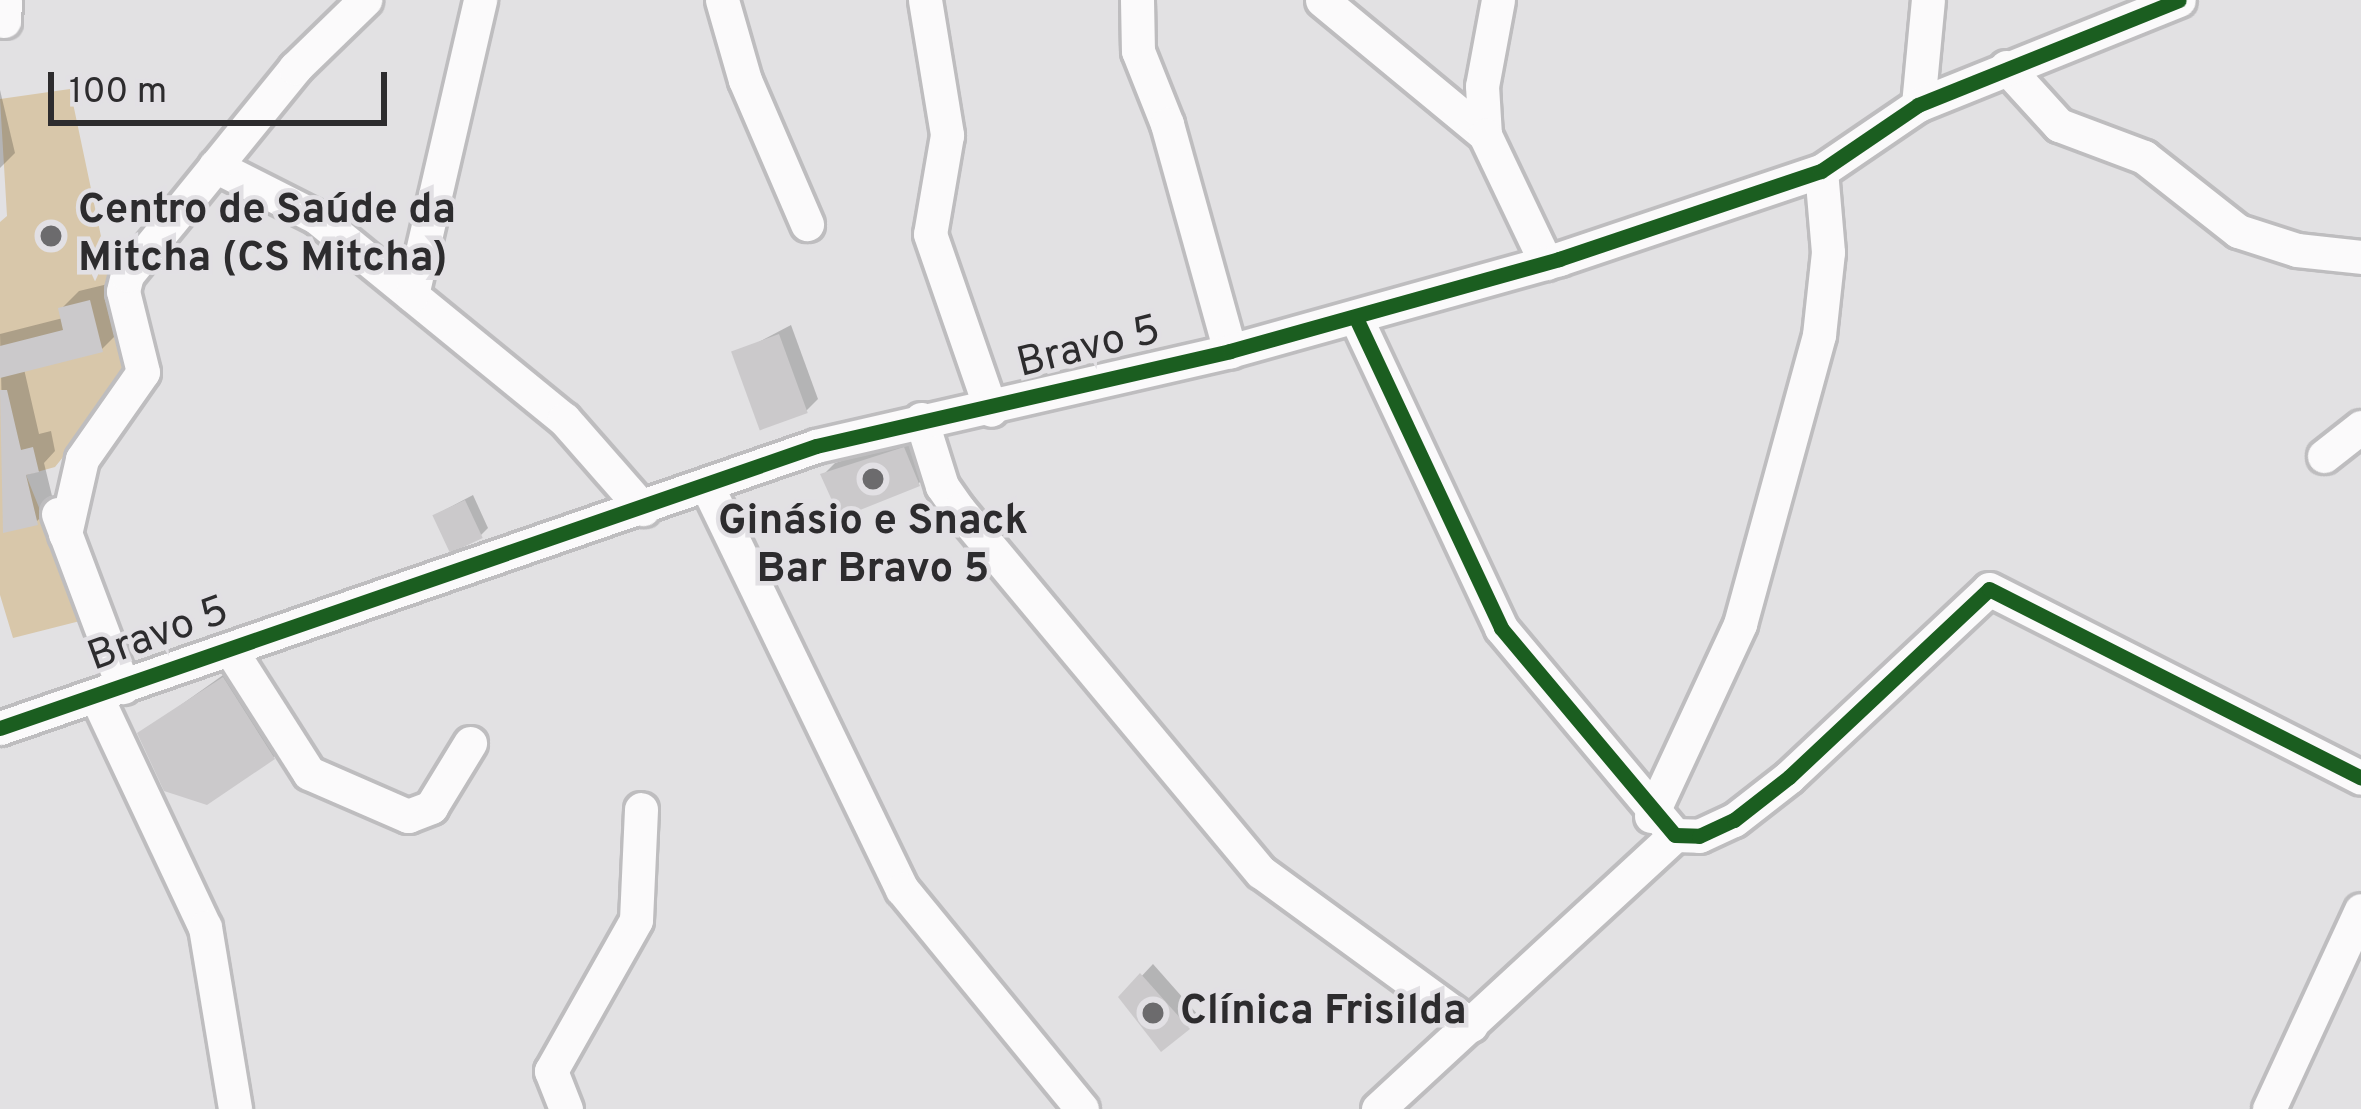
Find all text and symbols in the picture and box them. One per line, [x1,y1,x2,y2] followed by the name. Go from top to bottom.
[54,48,393,122] scale bar
[69,70,167,116] text: 100 m
[78,187,456,286] place label: Centro de Saúde da Mitcha (CS Mitcha)
[35,220,67,252] marker: Centro de Saúde da Mitcha (CS Mitcha)
[1012,307,1166,391] street label: Bravo 5
[860,466,886,492] marker: Ginásio e Snack Bar Bravo 5
[718,498,1028,596] place label: Ginásio e Snack Bar Bravo 5
[82,587,236,685] street label: Bravo 5
[1180,988,1467,1038] place label: Clínica Frisilda
[1137,997,1169,1029] marker: Clínica Frisilda

